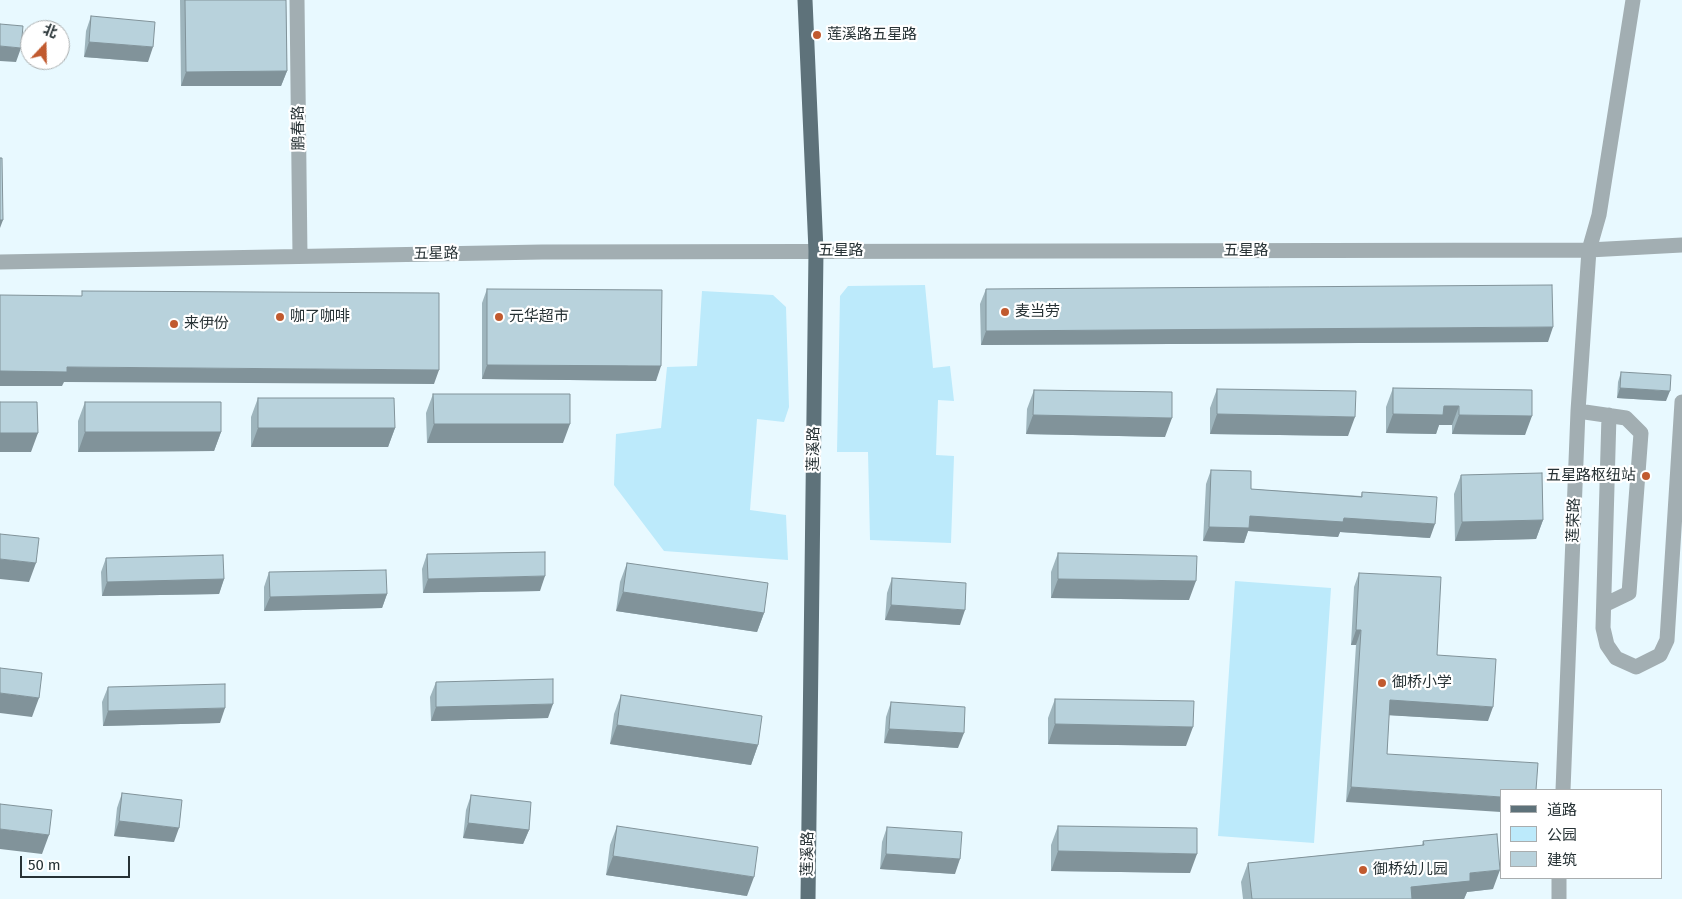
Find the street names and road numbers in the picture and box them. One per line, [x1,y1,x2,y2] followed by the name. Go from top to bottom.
[290,105,308,151] street label: 鹏春路
[819,242,863,260] street label: 五星路
[1224,242,1268,260] street label: 五星路
[413,245,459,263] street label: 五星路
[805,426,823,472] street label: 莲溪路
[1564,497,1584,543] street label: 莲荣路
[799,831,817,877] street label: 莲溪路

